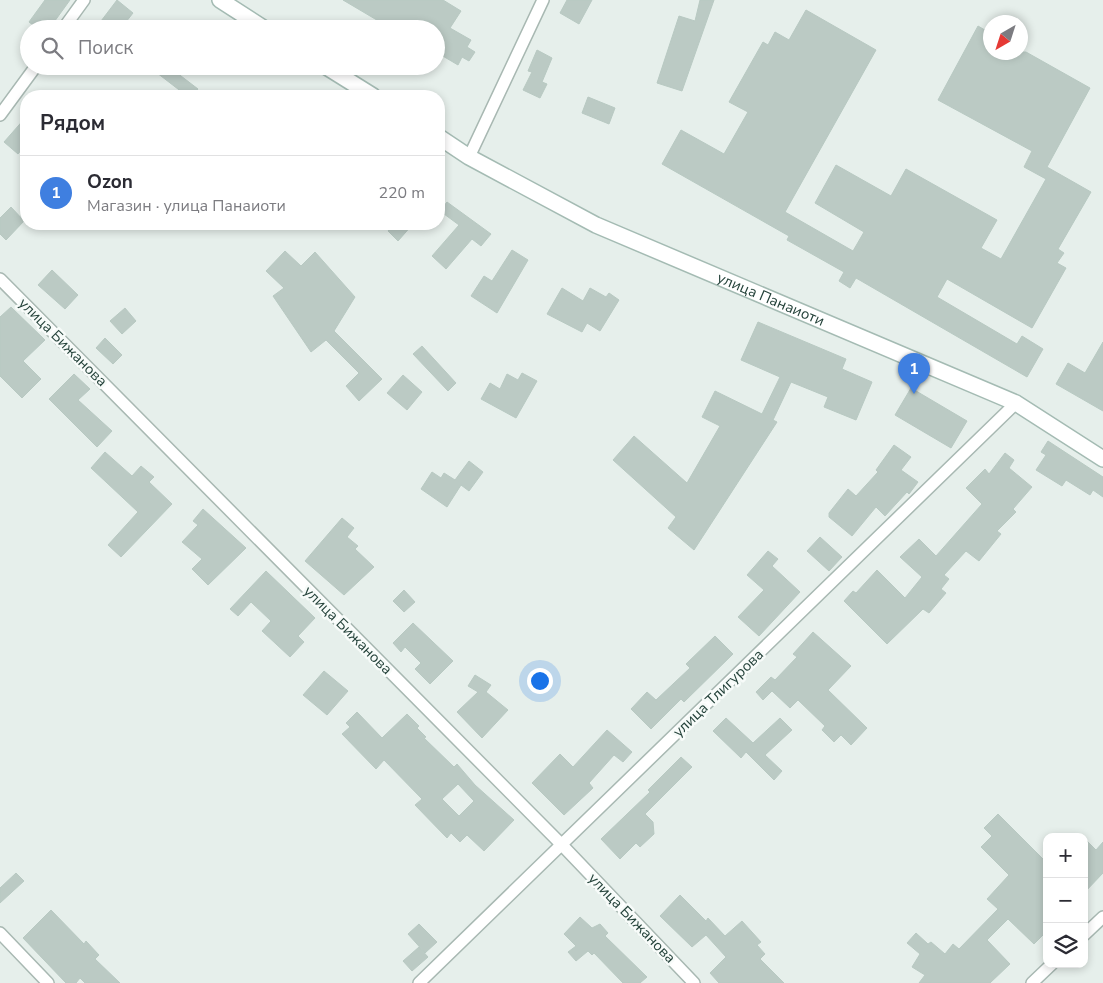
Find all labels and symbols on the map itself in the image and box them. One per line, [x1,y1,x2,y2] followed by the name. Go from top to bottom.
[983,15,1028,60] north arrow
[714,267,828,331] street label: улица Панаиоти
[14,293,112,391] street label: улица Бижанова
[898,353,930,394] pin: 1
[299,581,397,679] street label: улица Бижанова
[668,645,768,741] street label: улица Тлигурова
[527,668,553,694] your location
[584,869,680,967] street label: улица Бижанова

